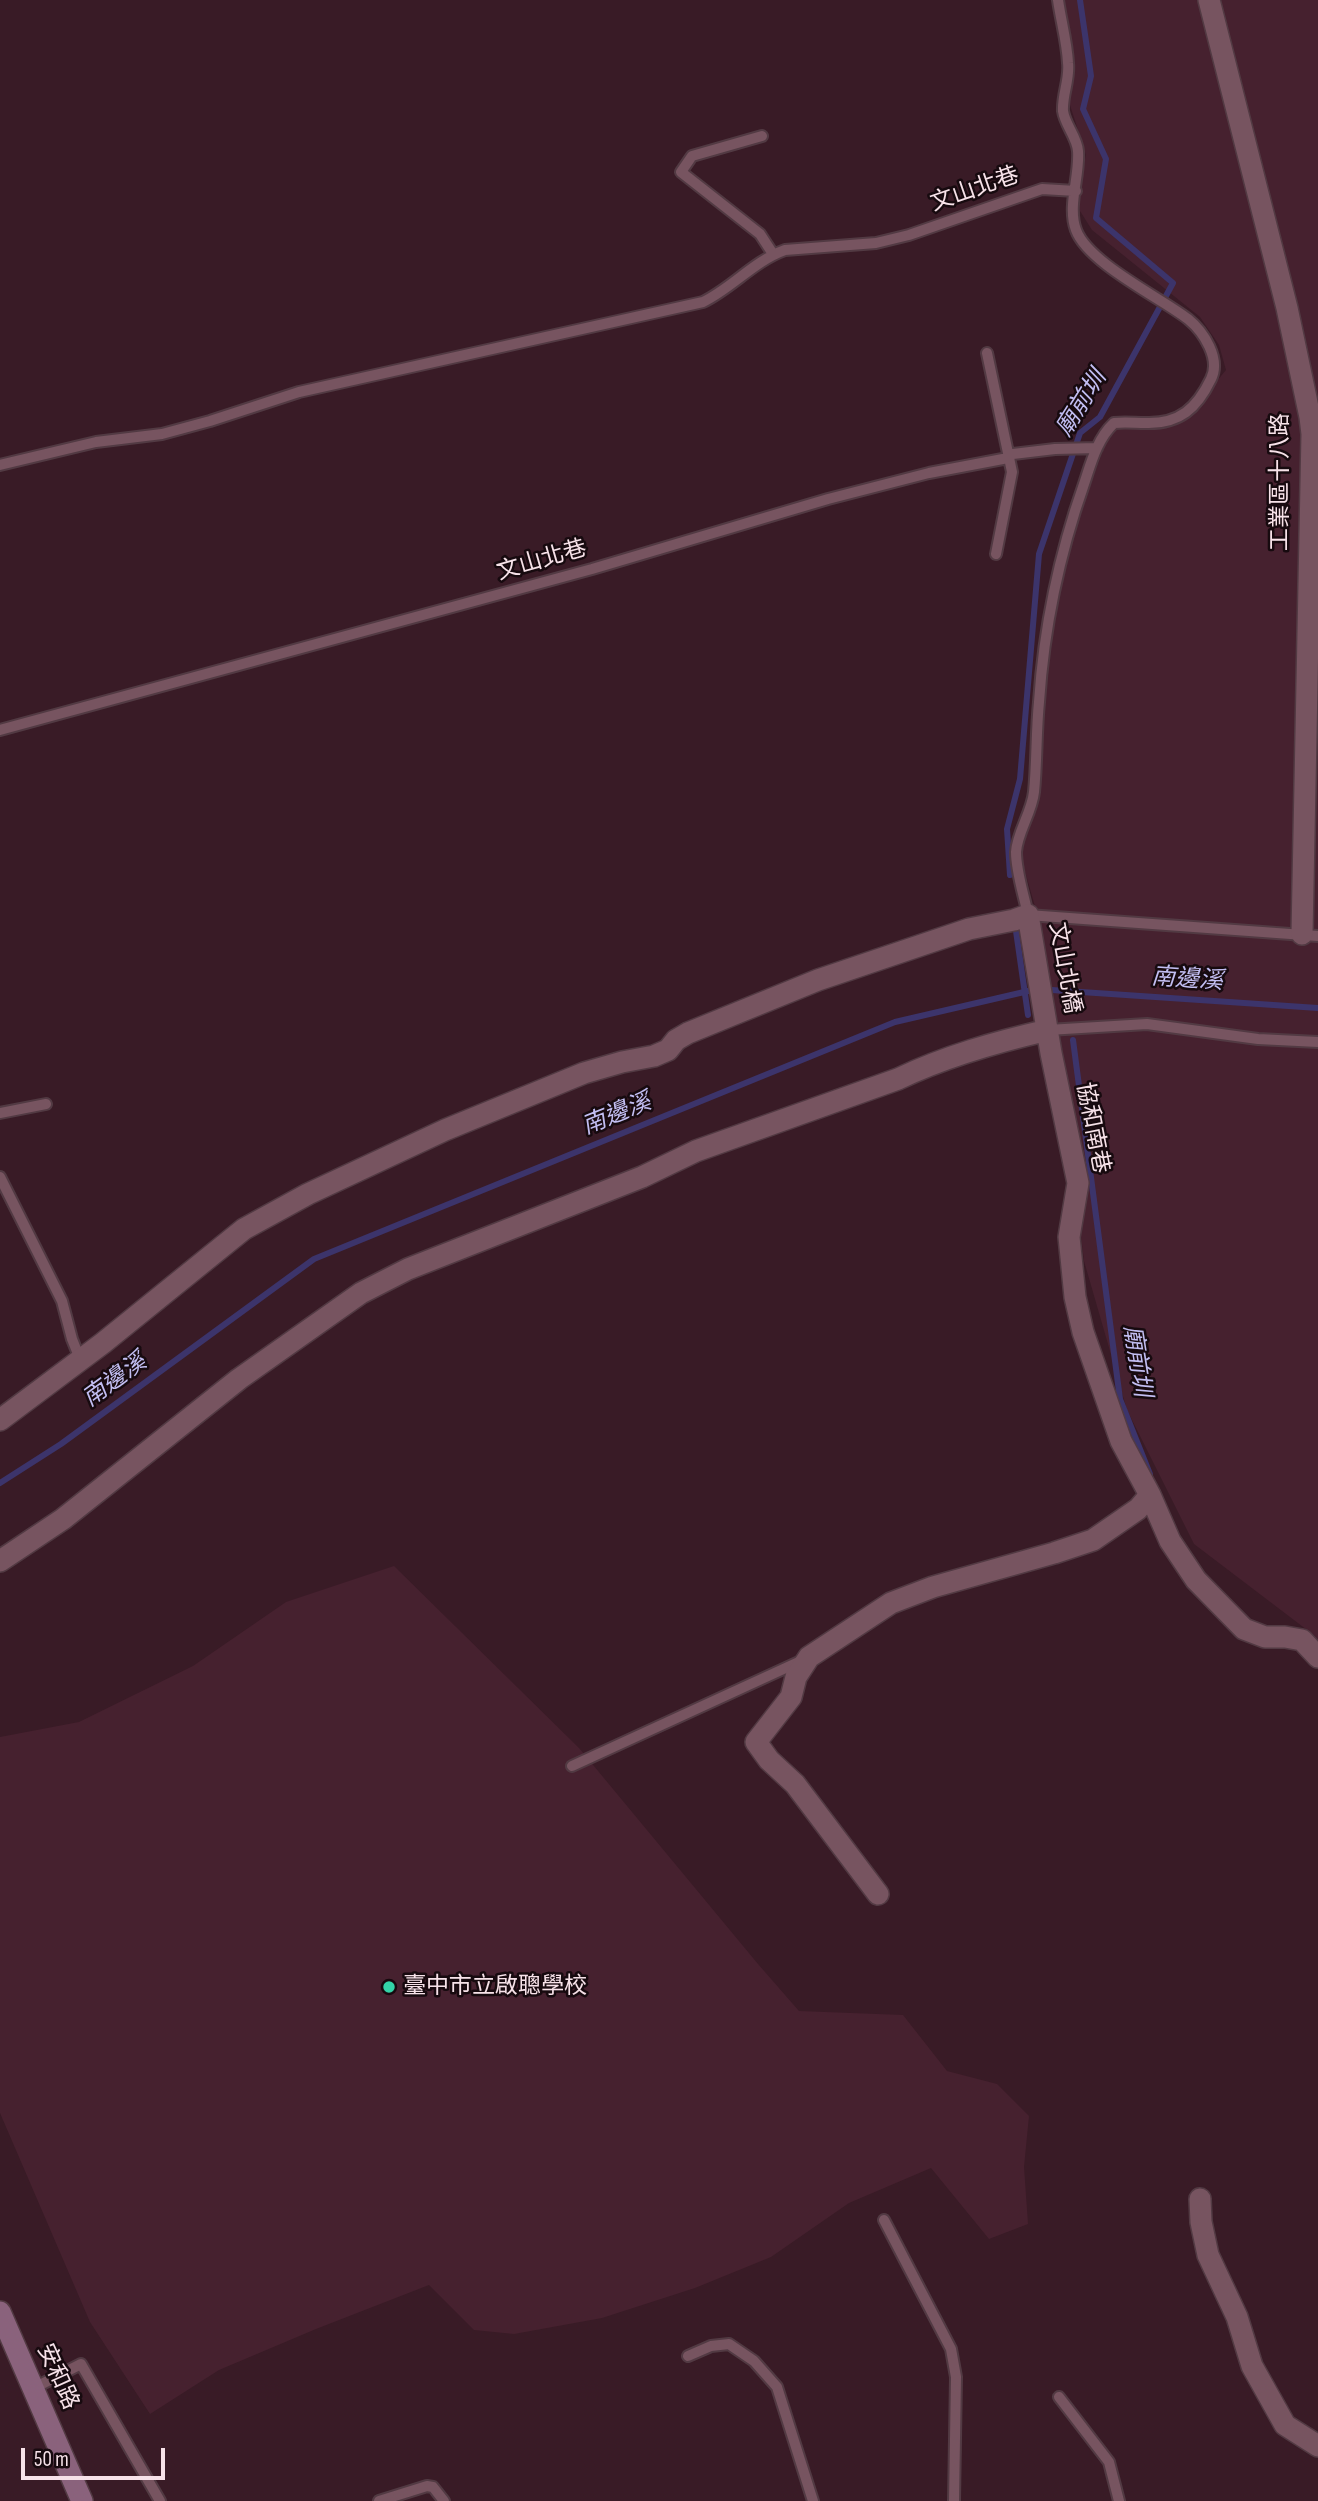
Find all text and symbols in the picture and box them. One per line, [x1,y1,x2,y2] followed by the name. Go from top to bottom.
[927,162,1023,218] street label: 文山北巷
[1051,366,1113,442] water label: 廟前圳
[1267,413,1295,551] street label: 工業區十八路
[494,535,590,587] street label: 文山北巷
[1042,920,1086,1016] street label: 文山北橋
[1150,963,1224,997] water label: 南邊溪
[1070,1080,1114,1176] street label: 協和南巷
[578,1088,656,1142] water label: 南邊溪
[1116,1323,1156,1399] water label: 廟前圳
[77,1348,153,1414] water label: 南邊溪
[403,1973,587,2001] place label: 臺中市立啟聰學校
[381,1979,397,1995] marker: 臺中市立啟聰學校
[30,2340,84,2414] street label: 安和路
[24,2434,168,2478] scale bar
[34,2447,69,2472] text: 50 m

